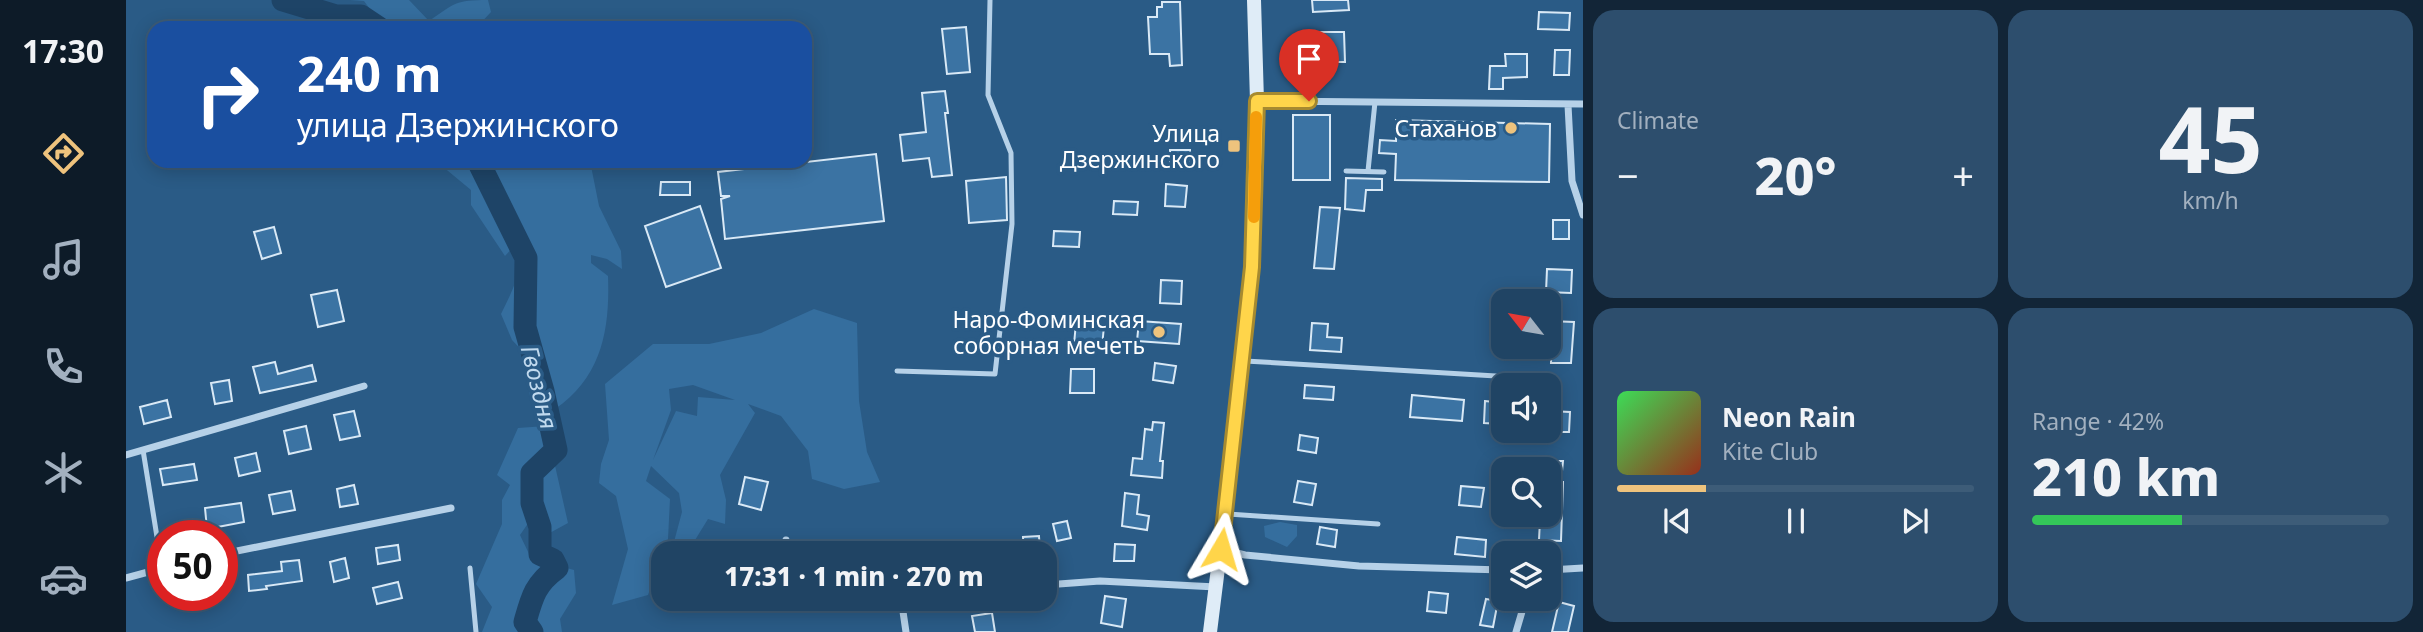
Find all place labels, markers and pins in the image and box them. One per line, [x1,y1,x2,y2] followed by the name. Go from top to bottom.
[1279,29,1339,101] pin
[1394,112,1497,144] place label: Стаханов
[1060,117,1220,175] place label: Улица Дзержинского
[1503,120,1519,136] marker: Стаханов
[1226,138,1242,154] marker: Улица Дзержинского
[952,303,1145,361] place label: Наро-Фоминская соборная мечеть
[1151,324,1167,340] marker: Наро-Фоминская соборная мечеть

